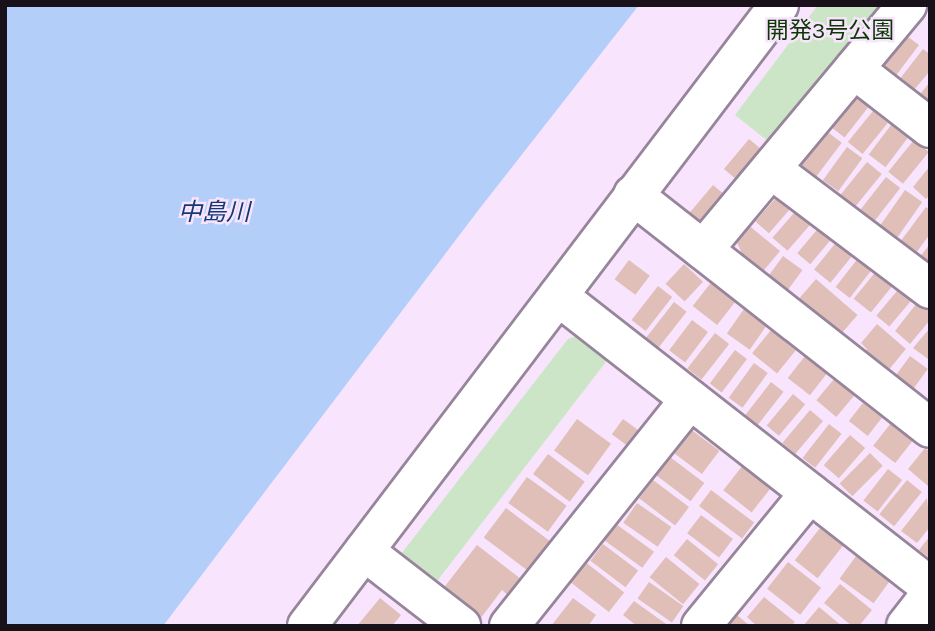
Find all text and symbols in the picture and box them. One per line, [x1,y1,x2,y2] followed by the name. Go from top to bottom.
[766,17,894,45] park label: 開発3号公園
[178,199,250,227] water label: 中島川

